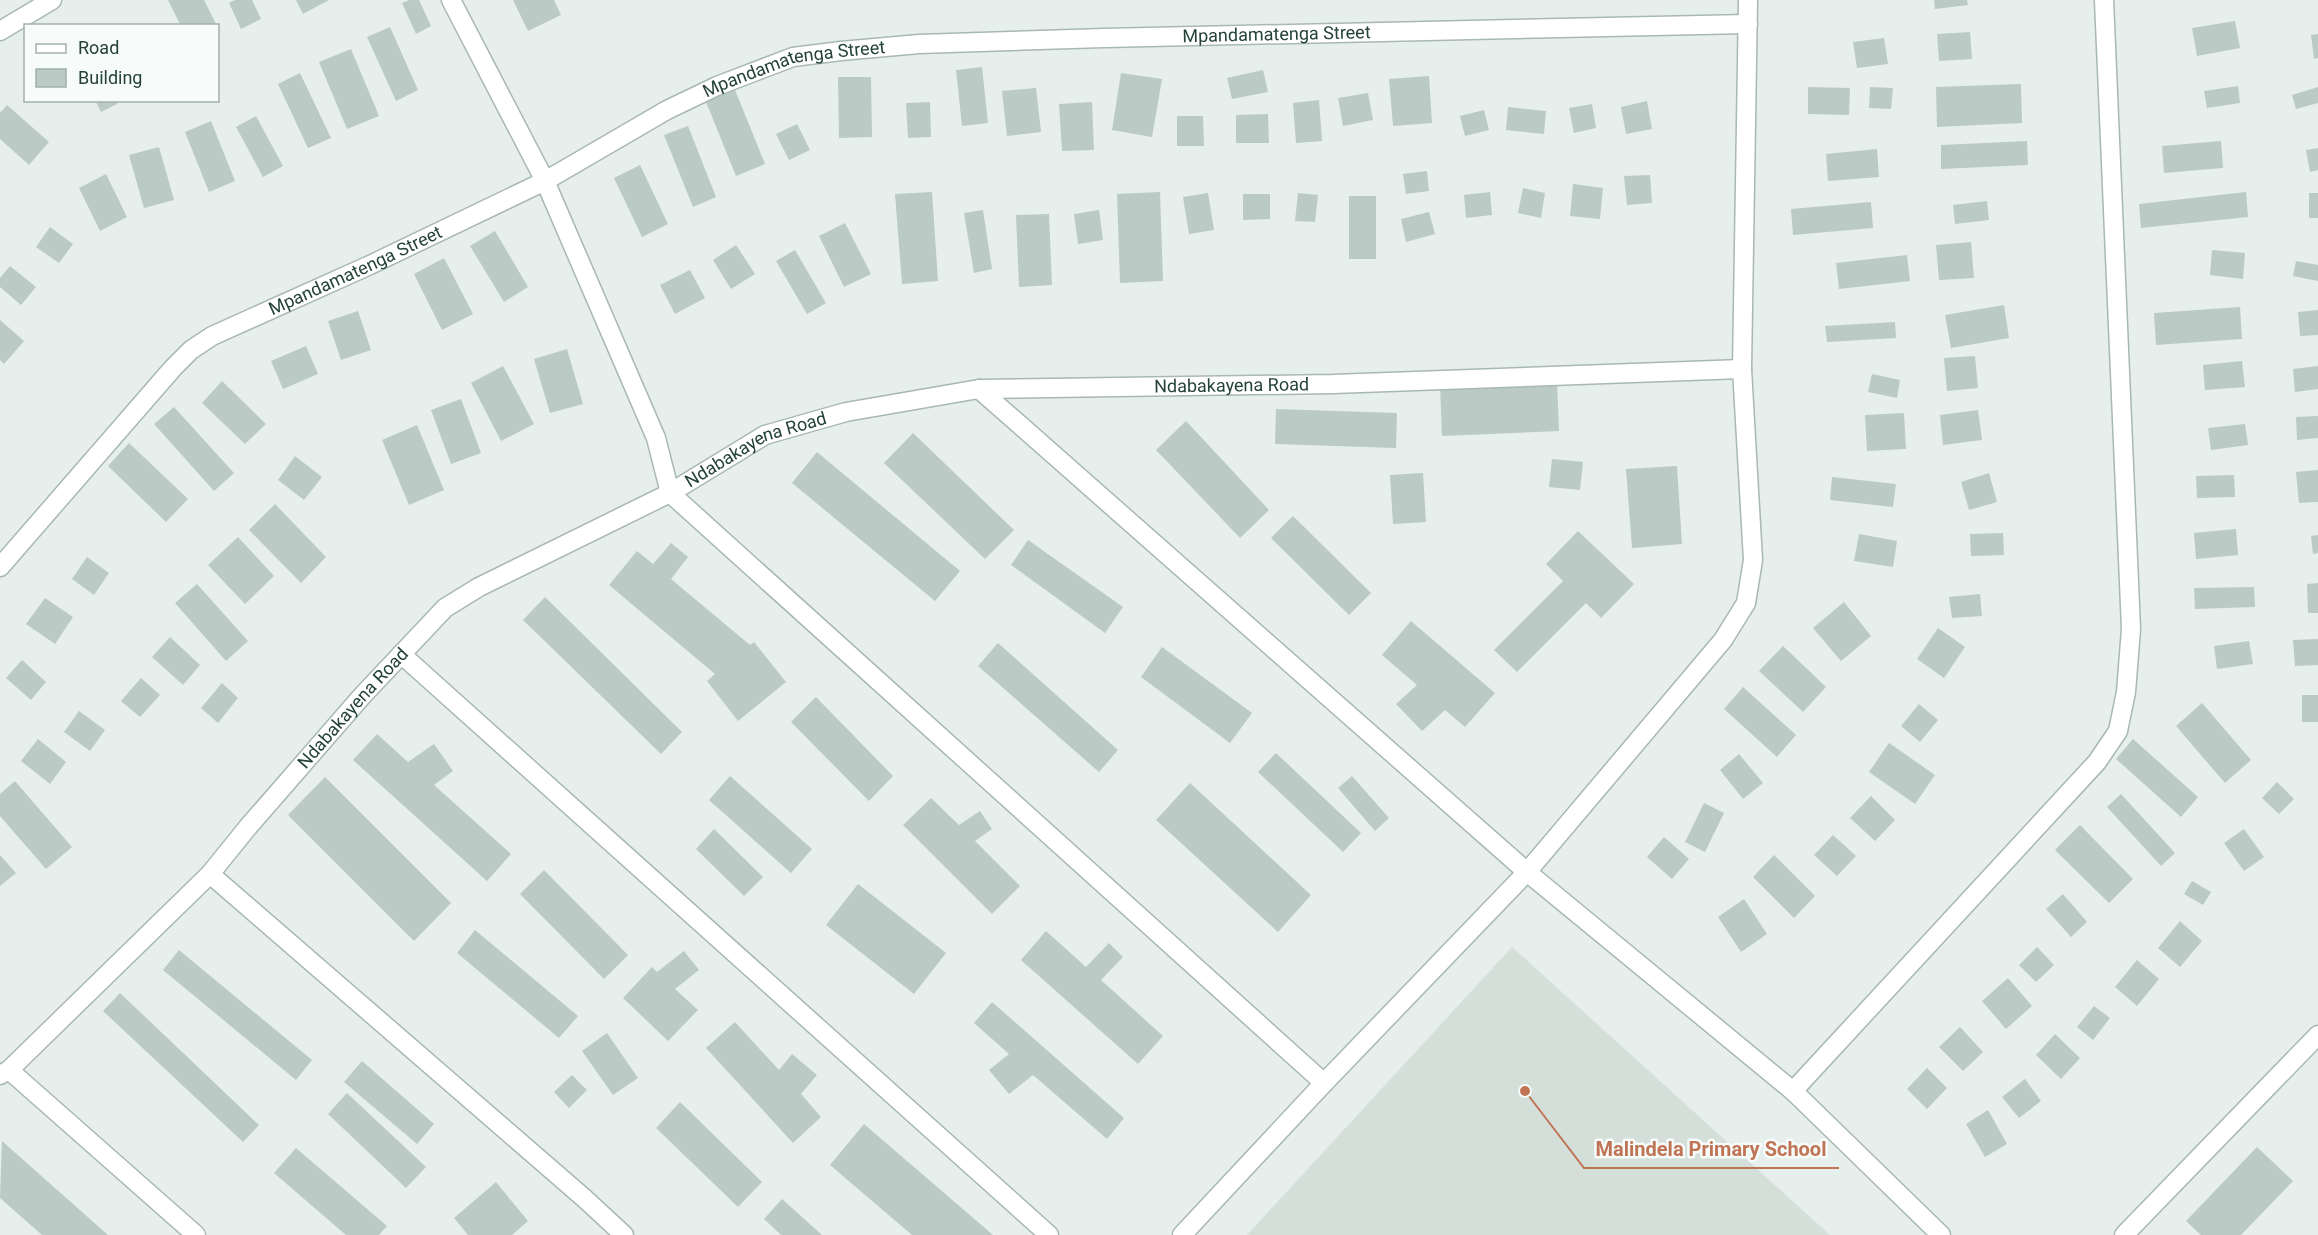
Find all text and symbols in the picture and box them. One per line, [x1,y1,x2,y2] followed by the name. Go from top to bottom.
[1182,21,1371,46] street label: Mpandamatenga Street
[24,24,219,102] legend
[699,36,886,101] street label: Mpandamatenga Street
[78,37,119,58] text: Road
[78,67,142,88] text: Building
[265,221,445,319] street label: Mpandamatenga Street
[1154,373,1309,397] street label: Ndabakayena Road
[681,407,829,491] street label: Ndabakayena Road
[293,643,412,772] street label: Ndabakayena Road
[1584,1130,1839,1168] callout: Malindela Primary School
[1596,1137,1826,1161] text: Malindela Primary School

